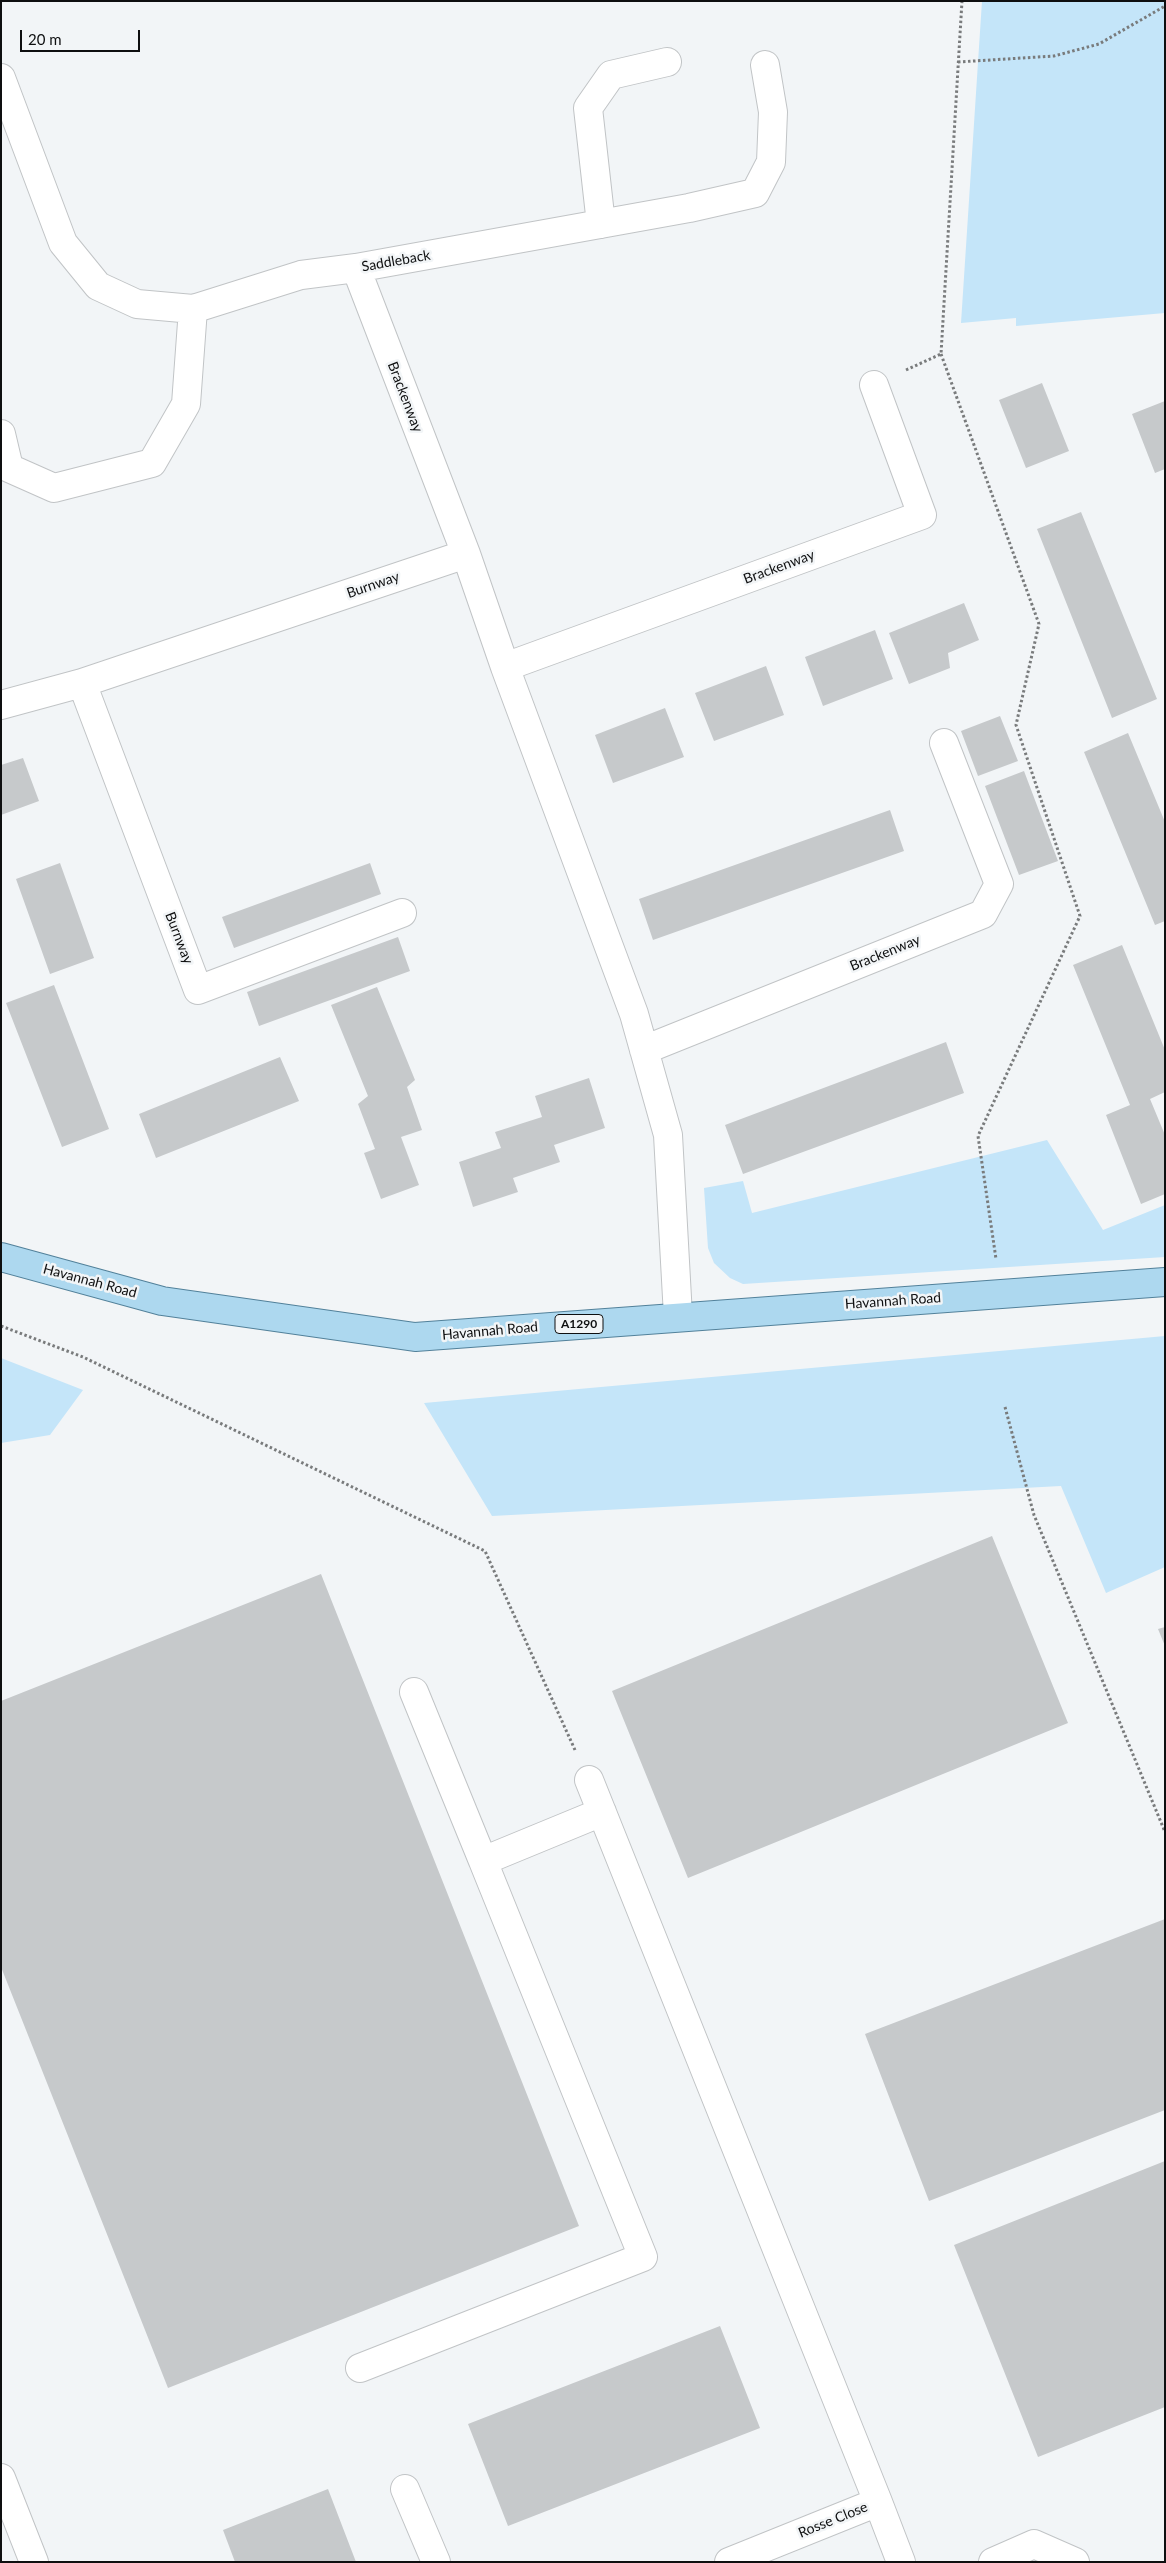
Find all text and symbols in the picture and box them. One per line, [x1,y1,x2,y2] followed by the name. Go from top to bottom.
[22,20,142,52] scale bar
[28,30,62,48] text: 20 m
[360,247,432,275] street label: Saddleback
[384,359,426,435] street label: Brackenway
[741,546,817,588] street label: Brackenway
[344,568,402,602] street label: Burnway
[161,910,197,966] street label: Burnway
[847,931,923,975] street label: Brackenway
[41,1260,139,1302] street label: Havannah Road
[844,1289,942,1313] street label: Havannah Road
[555,1315,603,1334] road number: A1290
[441,1318,539,1344] street label: Havannah Road
[796,2498,870,2542] street label: Rosse Close

